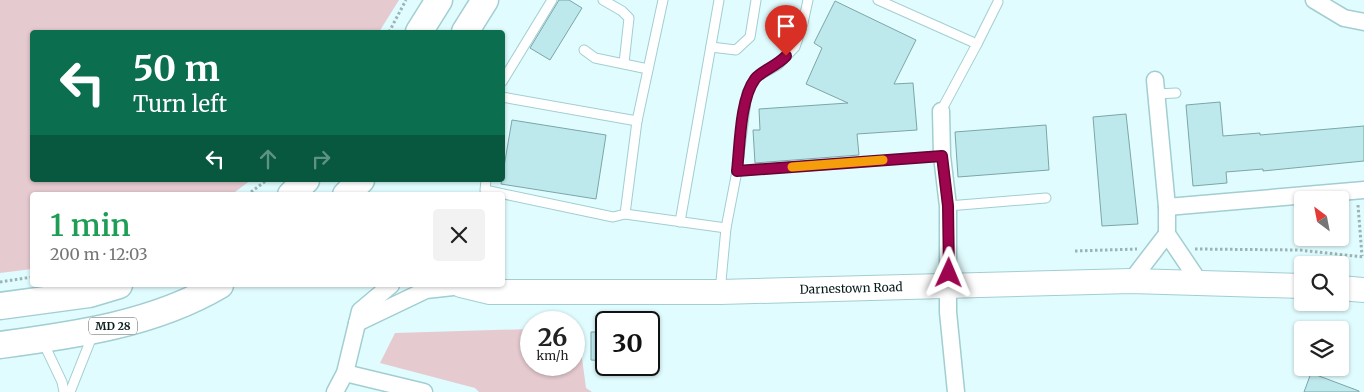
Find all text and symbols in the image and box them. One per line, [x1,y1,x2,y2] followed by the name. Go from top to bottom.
[765,5,807,56] pin
[772,12,800,40] icon: arrive
[133,47,220,91] text: 50 m
[50,50,115,115] icon: left
[133,90,227,118] text: Turn left
[201,145,229,173] icon: left
[254,145,282,173] icon: ahead
[307,145,335,173] icon: right
[1294,191,1349,246] north arrow
[1294,191,1349,376] map controls
[50,206,131,244] text: 1 min
[433,209,485,261] button: close
[50,244,148,264] text: 200 m · 12:03
[922,246,974,298] position arrow
[1294,256,1349,311] button: search
[799,279,903,297] street label: Darnestown Road
[595,311,660,376] speed limit sign: 30
[89,318,137,334] road number: MD 28
[538,321,567,353] text: 26
[1294,321,1349,376] button: layers
[537,348,568,363] text: km/h

